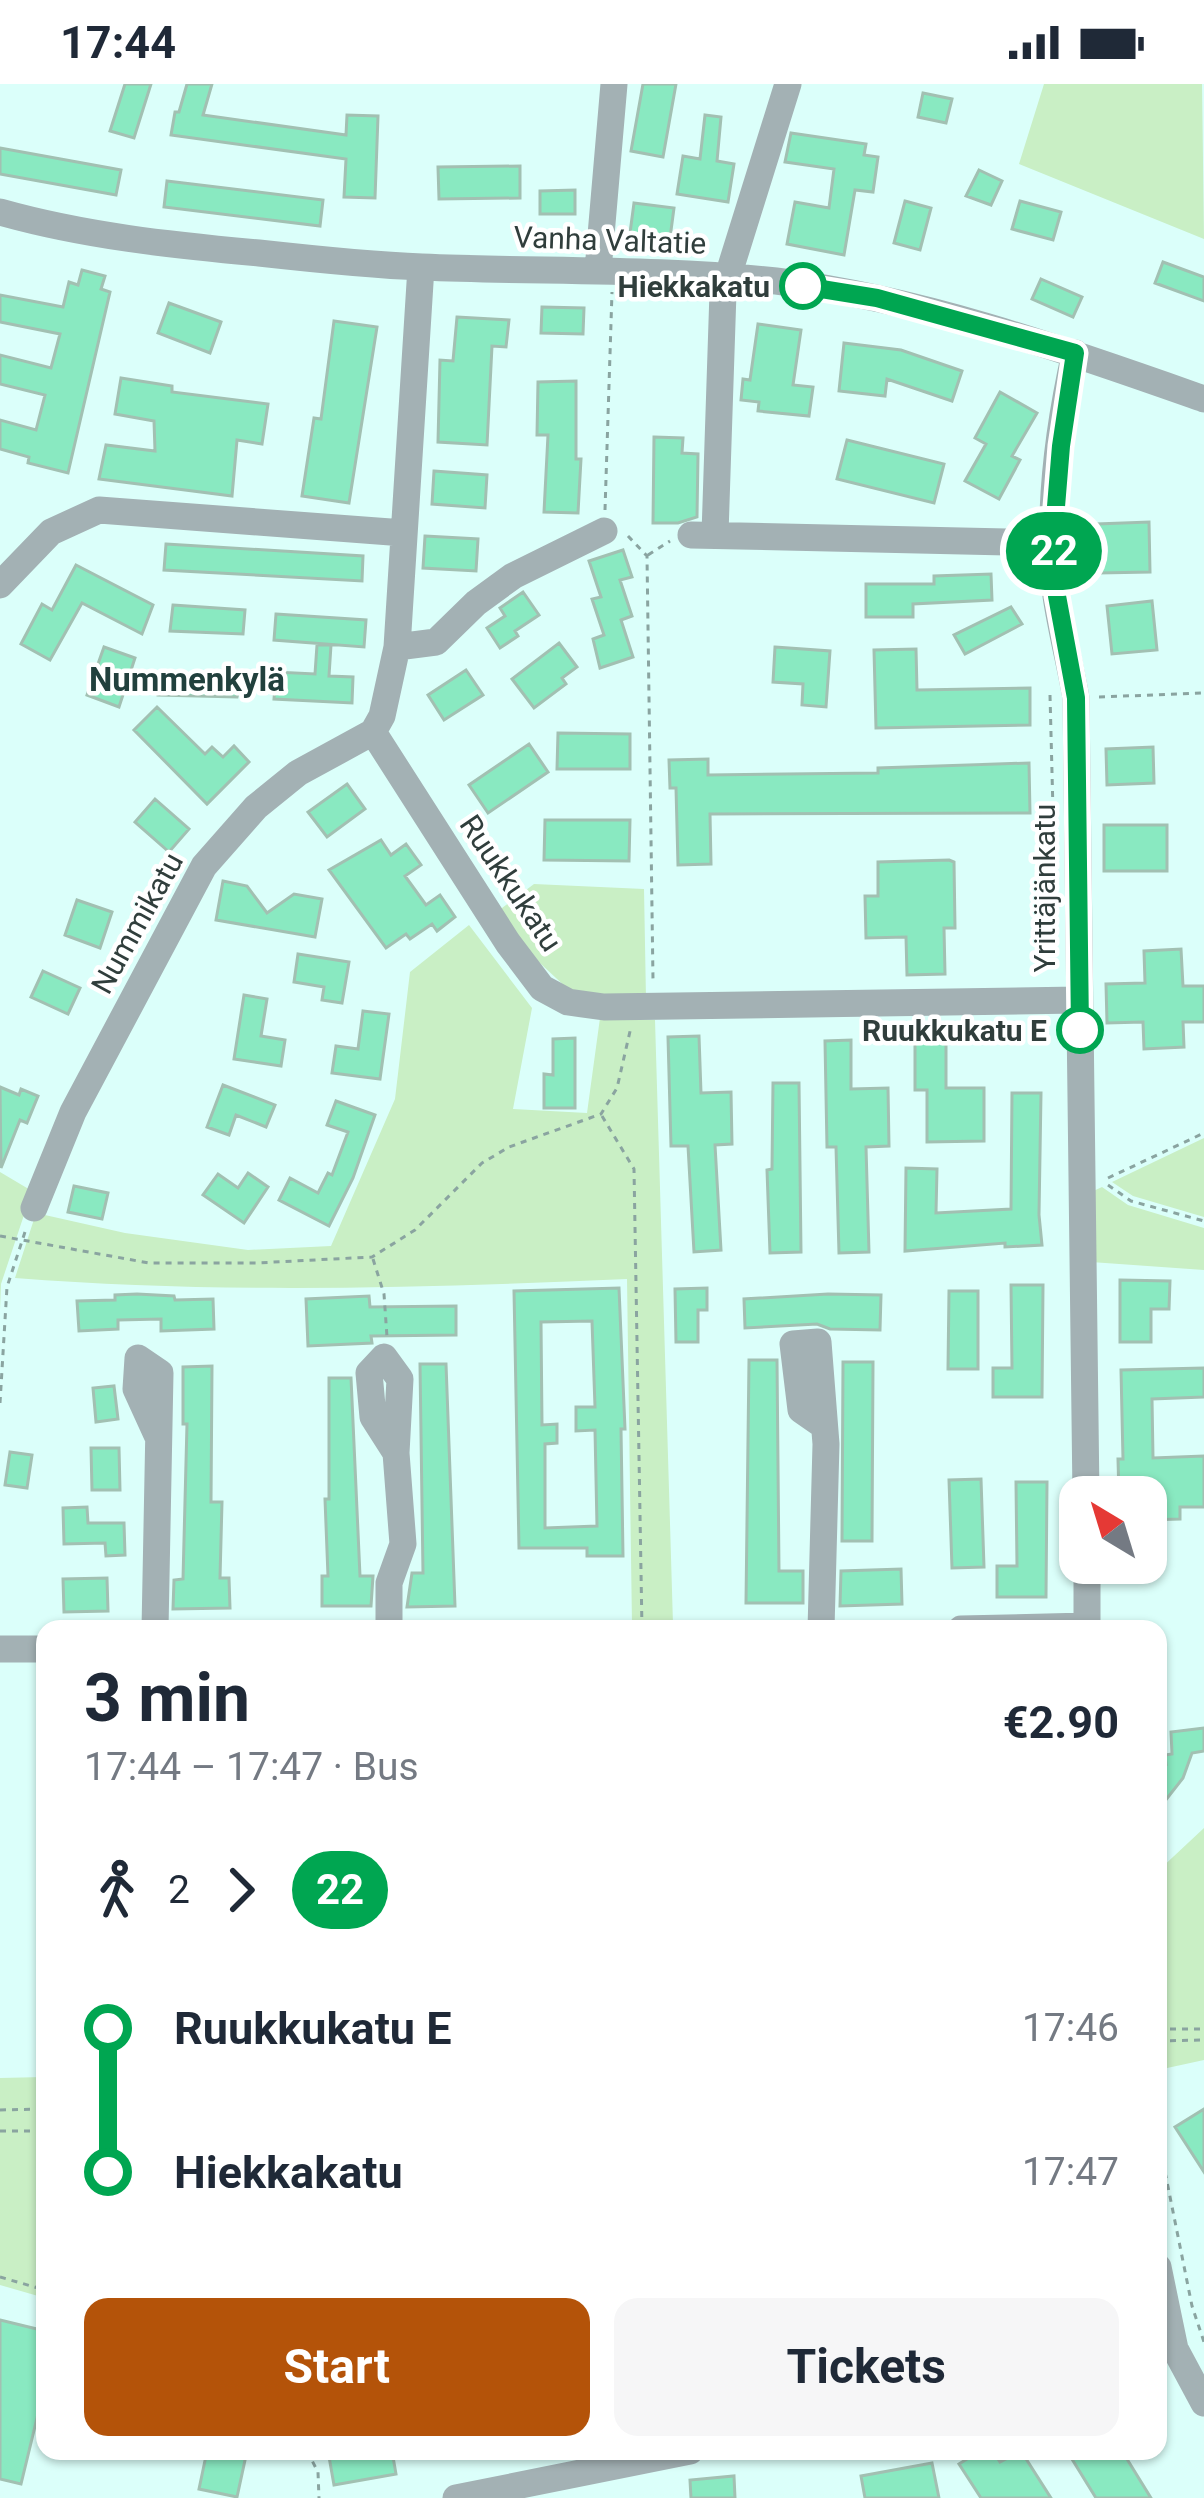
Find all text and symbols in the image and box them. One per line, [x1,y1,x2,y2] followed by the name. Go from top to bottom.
[60,16,176,69] text: 17:44
[513,219,707,261] street label: Vanha Valtatie
[781,264,825,308] marker: Hiekkakatu
[618,269,770,304] place label: Hiekkakatu
[1000,512,1108,590] line badge: 22
[1030,526,1078,575] text: 22
[89,660,285,699] district label: Nummenkylä
[1027,804,1062,972] street label: Yrittäjänkatu
[453,808,569,958] street label: Ruukkukatu
[84,846,190,1000] street label: Nummikatu
[1058,1008,1102,1052] marker: Ruukkukatu E
[862,1013,1047,1048] place label: Ruukkukatu E
[1059,1476,1167,1584] north arrow
[1059,1476,1167,1584] map controls
[84,1660,250,1737] text: 3 min
[1003,1696,1119,1749] text: €2.90
[84,1744,419,1790] text: 17:44 – 17:47 · Bus
[84,1857,150,1923] icon: walk
[208,1857,274,1923] icon: forward
[316,1865,364,1914] text: 22
[168,1867,190,1913] text: 2
[174,2002,452,2055] text: Ruukkukatu E
[1022,2005,1119,2051] text: 17:46
[174,2146,403,2199] text: Hiekkakatu
[1022,2149,1119,2195] text: 17:47
[84,2298,590,2436] button: Start
[614,2298,1119,2436] button: Tickets

